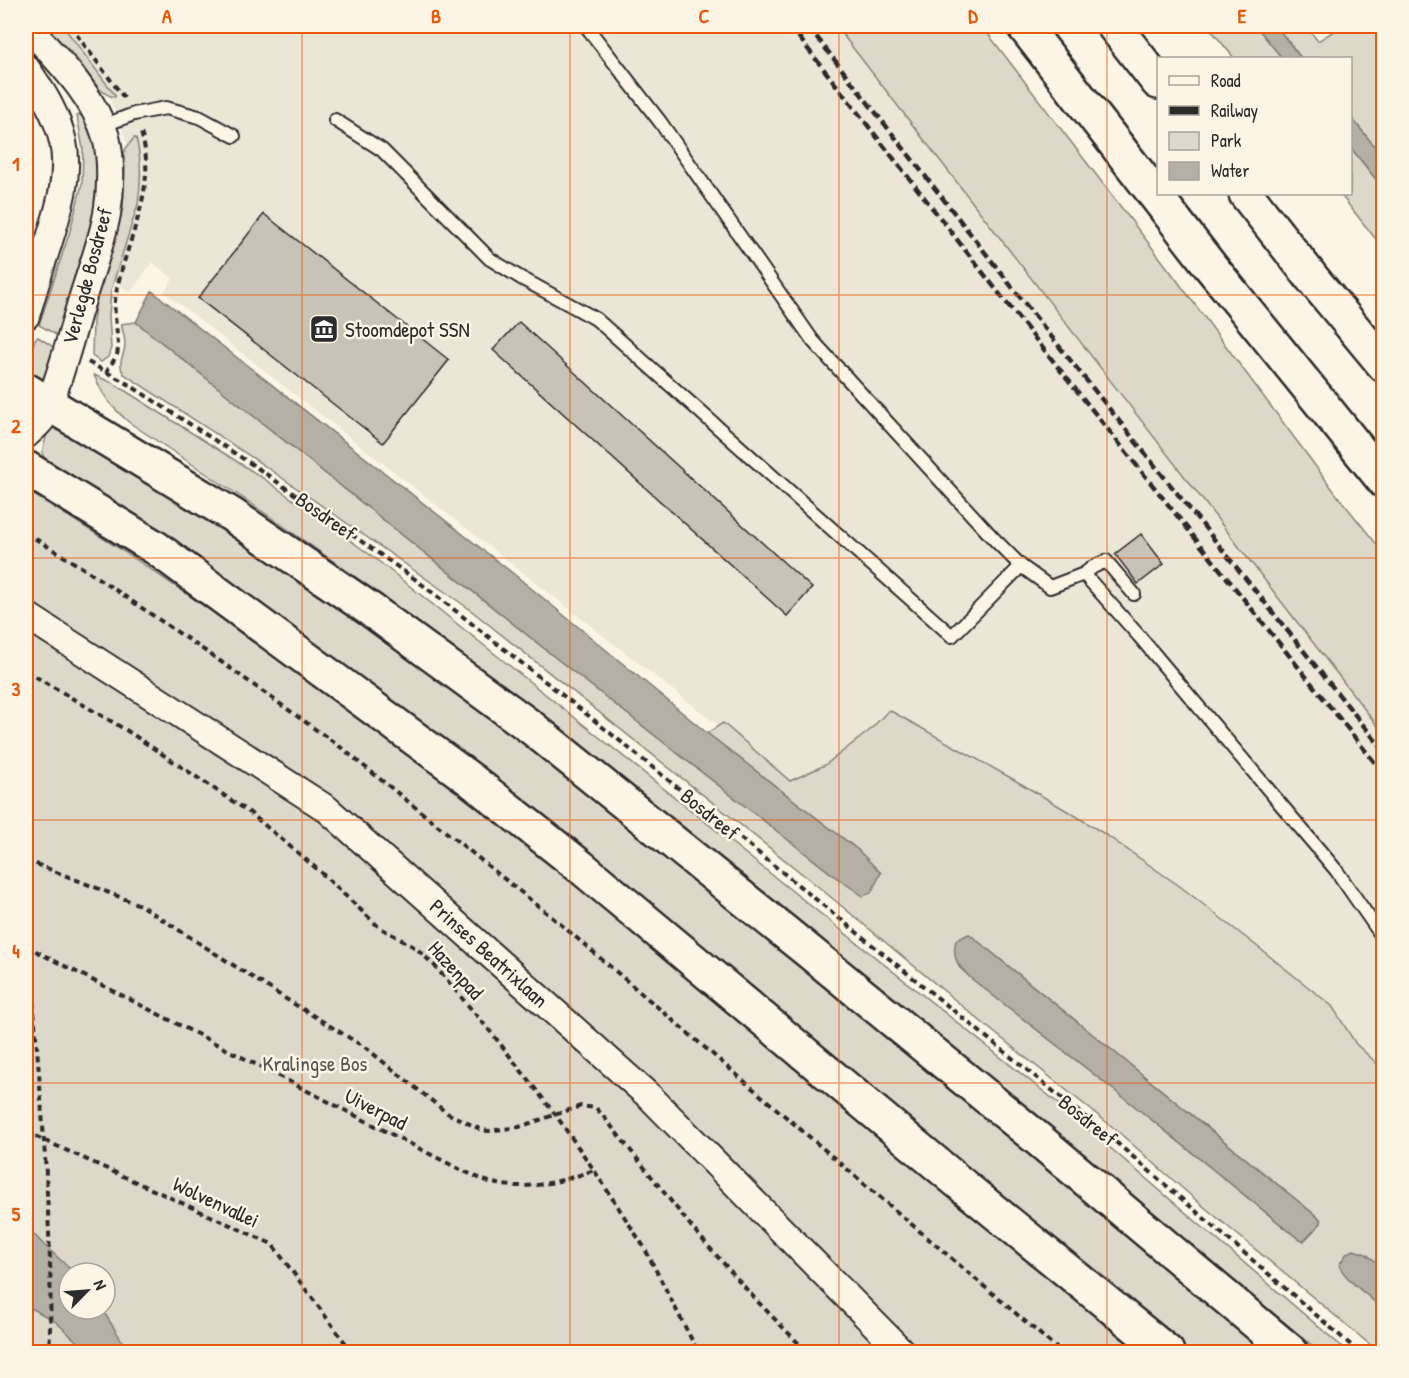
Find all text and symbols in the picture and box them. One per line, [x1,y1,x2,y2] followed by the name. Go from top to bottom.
[162,2,172,29] text: A
[431,2,441,29] text: B
[699,2,710,29] text: C
[968,2,978,29] text: D
[1238,2,1247,29] text: E
[1157,57,1352,195] legend
[1211,68,1241,93] text: Road
[1211,98,1258,123] text: Railway
[1211,128,1242,153] text: Park
[12,150,20,177] text: 1
[1211,158,1249,183] text: Water
[55,204,119,348] street label: Verlegde Bosdreef
[308,313,340,345] museum icon: Stoomdepot SSN
[345,315,470,344] place label: Stoomdepot SSN
[11,412,21,439] text: 2
[290,485,362,548] street label: Bosdreef
[12,675,21,702] text: 3
[675,781,746,847] street label: Bosdreef
[424,892,554,1014] street label: Prinses Beatrixlaan
[422,934,490,1006] street label: Hazenpad
[12,937,20,964] text: 4
[263,1049,367,1078] park label: Kralingse Bos
[340,1081,412,1137] street label: Uiverpad
[1053,1087,1124,1153] street label: Bosdreef
[168,1169,264,1235] street label: Wolvenvallei
[12,1200,21,1227] text: 5
[57,1261,117,1321] north arrow
[89,1276,113,1294] text: N

